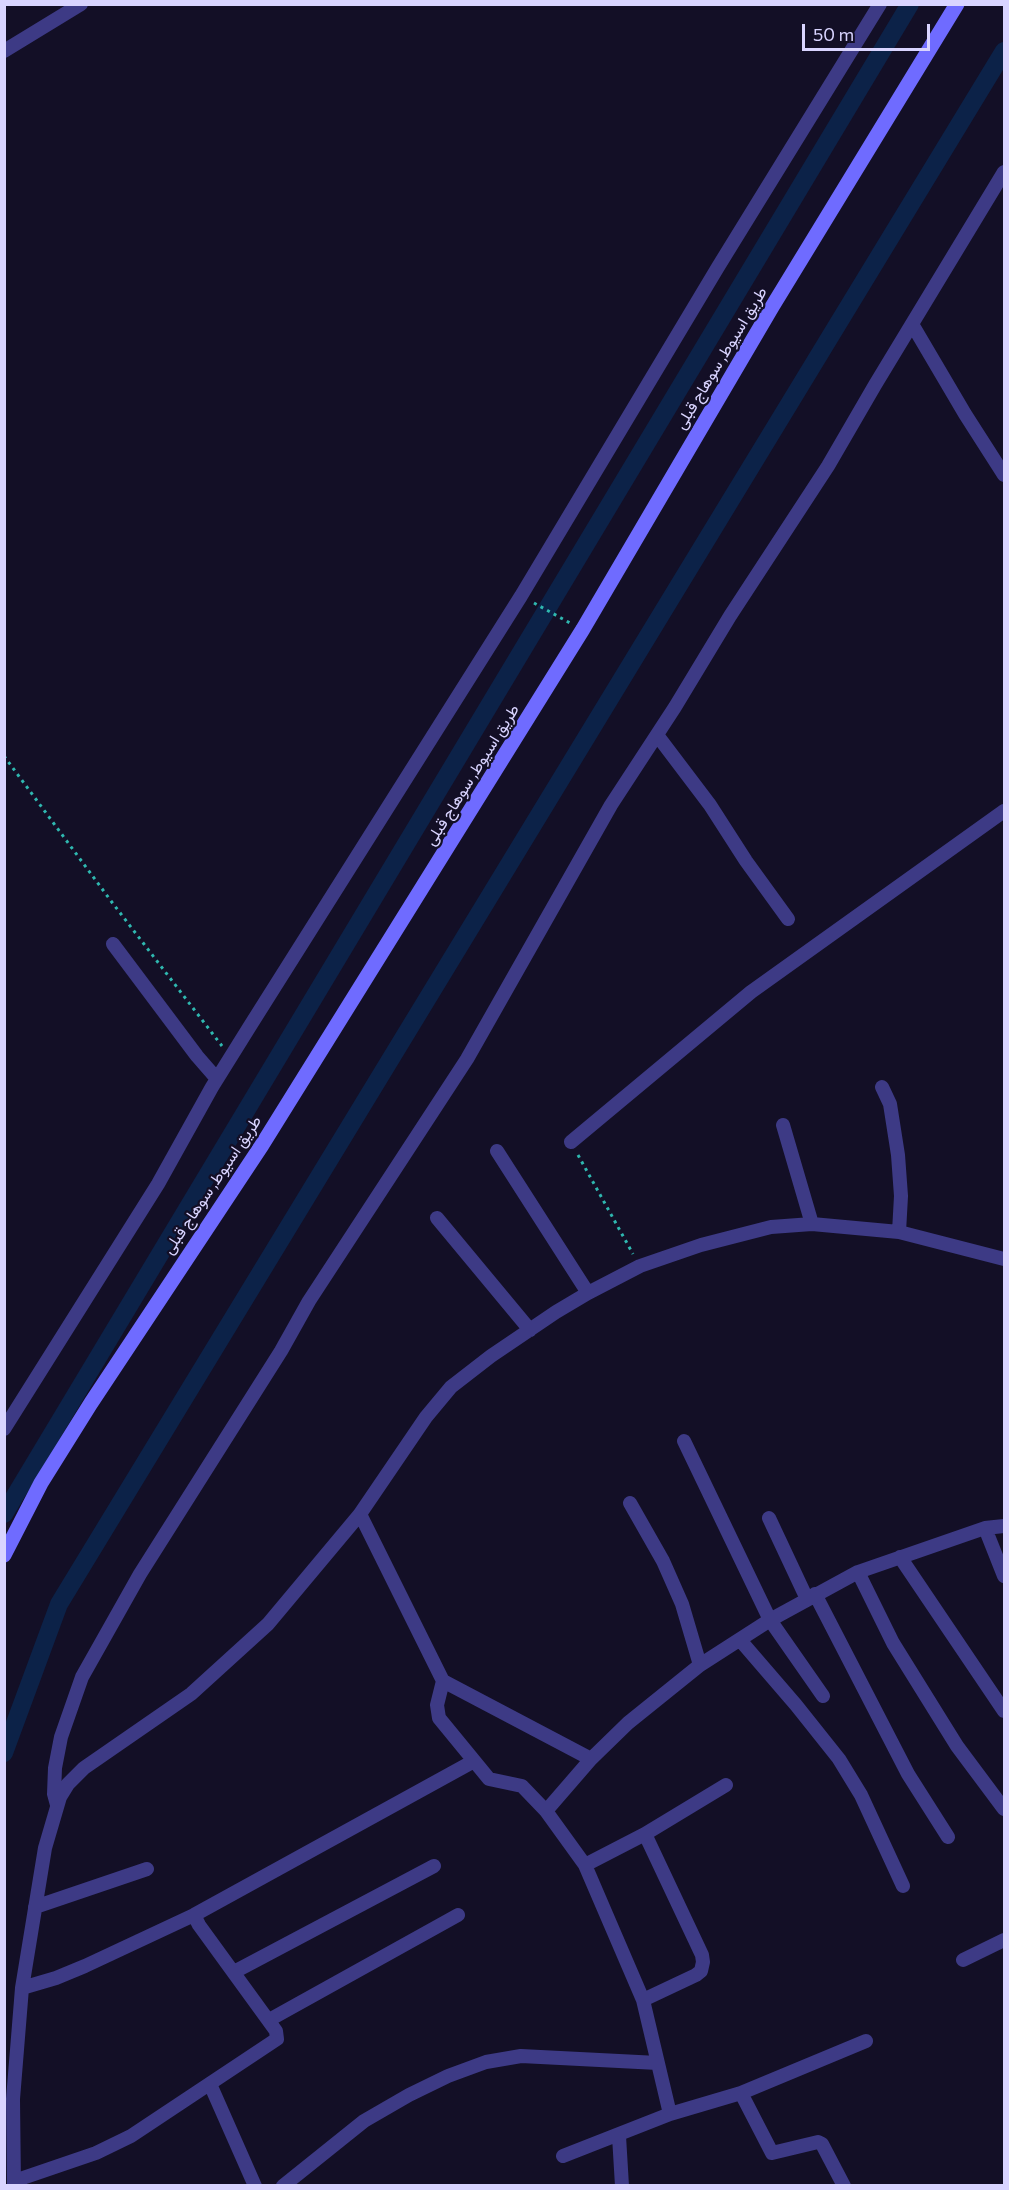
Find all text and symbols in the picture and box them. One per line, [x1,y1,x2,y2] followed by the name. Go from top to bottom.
[805,12,932,50] scale bar
[813,23,854,45] text: 50 m
[671,283,771,433] street label: طريق اسيوط, سوهاج قبلى
[421,701,523,849] street label: طريق اسيوط, سوهاج قبلى
[159,1112,265,1258] street label: طريق اسيوط, سوهاج قبلى

